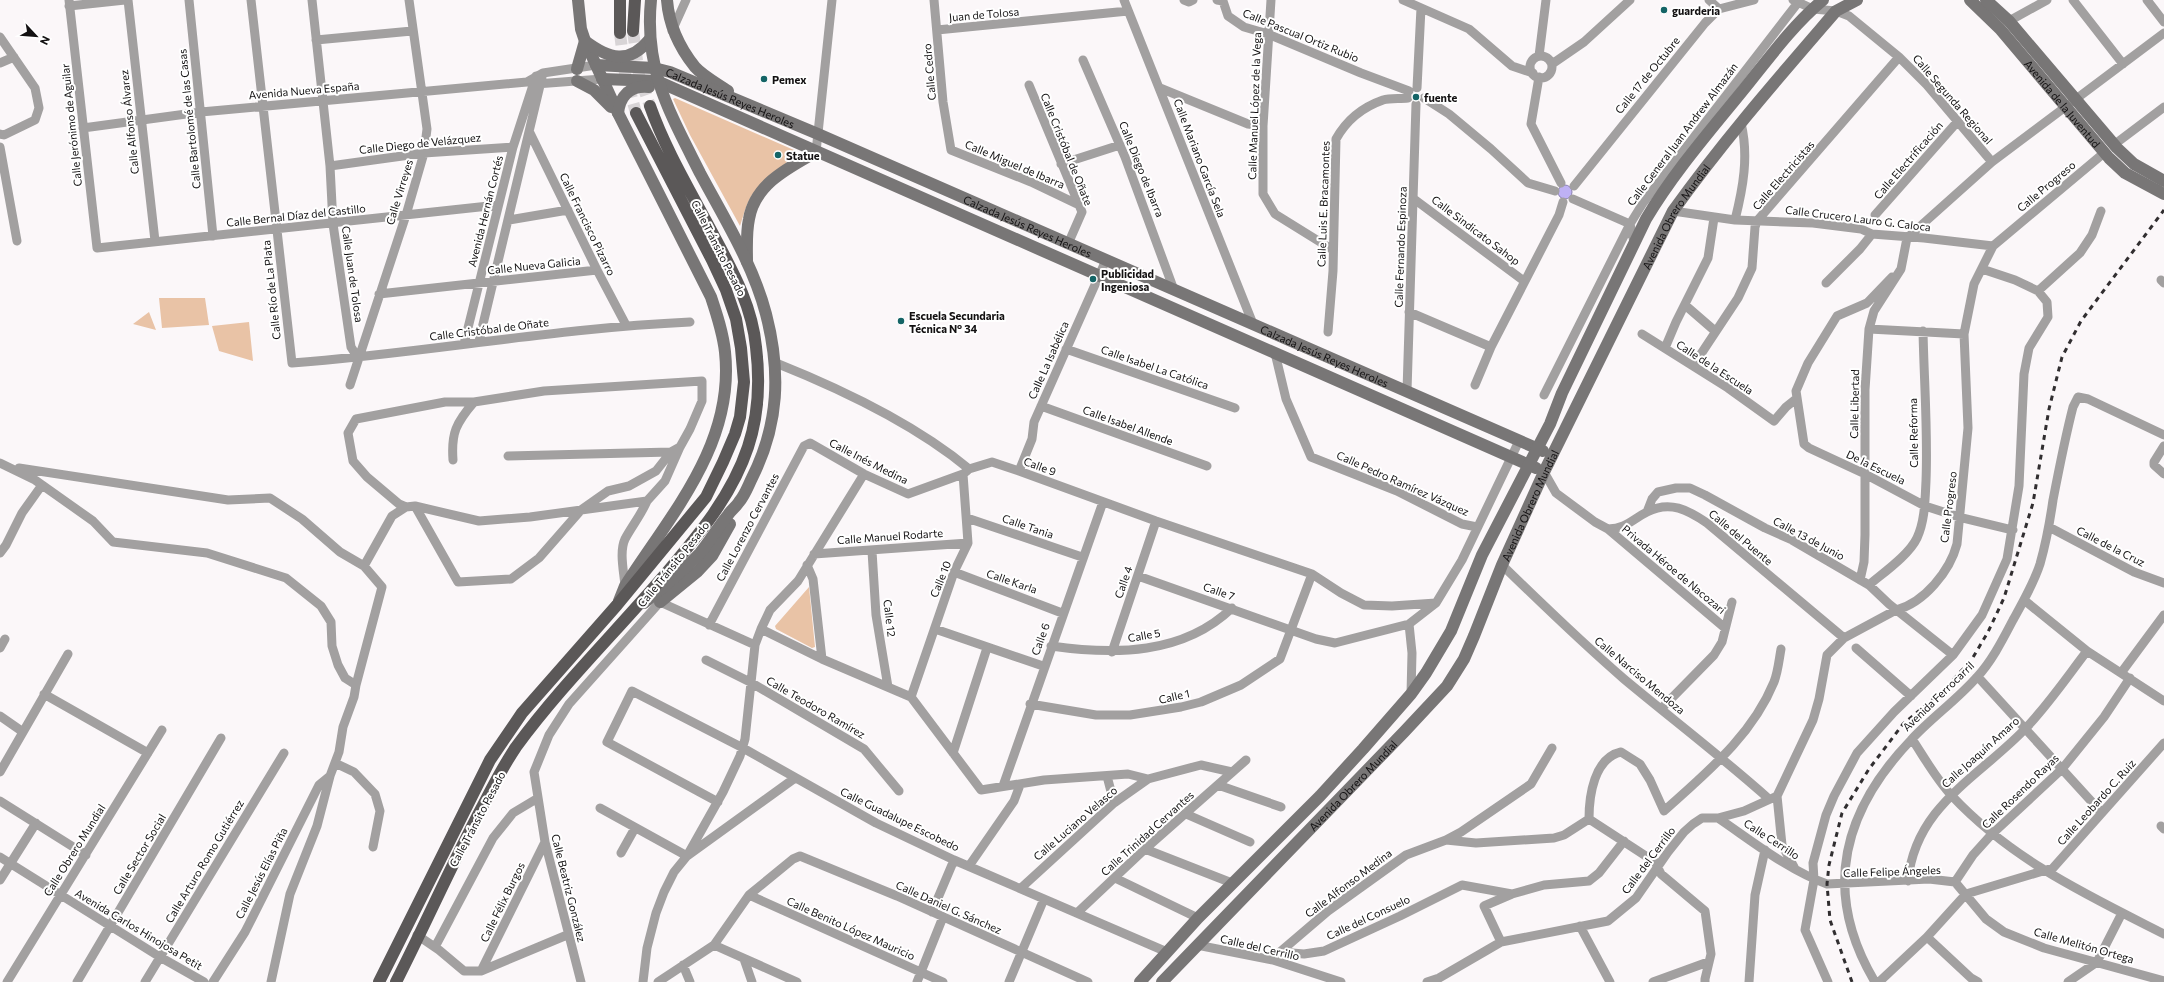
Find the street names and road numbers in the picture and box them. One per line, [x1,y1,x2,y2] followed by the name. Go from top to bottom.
[948,4,1020,25] street label: Juan de Tolosa
[1241,6,1361,64] street label: Calle Pascual Ortiz Rubio
[1245,32,1263,180] street label: Calle Manuel López de la Vega
[1612,34,1682,116] street label: Calle 17 de Octubre
[920,42,938,101] street label: Calle Cedro
[175,48,203,190] street label: Calle Bartolomé de las Casas
[1910,51,1996,147] street label: Calle Segunda Regional
[2022,57,2103,150] street label: Avenida de la Juventud
[1624,60,1741,209] street label: Calle General Juan Andrew Almazán
[58,62,85,187] street label: Calle Jerónimo de Aguilar
[665,65,797,130] street label: Calzada Jesús Reyes Heroles
[116,69,141,175] street label: Calle Alfonso Álvarez
[248,79,360,101] street label: Avenida Nueva España
[1038,91,1096,207] street label: Calle Cristóbal de Oñate
[1171,97,1229,219] street label: Calle Mariano García Sela
[1117,119,1167,219] street label: Calle Diego de Ibarra
[1871,119,1945,201] street label: Calle Electrificación
[358,130,482,156] street label: Calle Diego de Velázquez
[963,137,1067,191] street label: Calle Miguel de Ibarra
[1749,138,1817,212] street label: Calle Electricistas
[1314,141,1332,267] street label: Calle Luis E. Bracamontes
[465,154,505,268] street label: Avenida Hernán Cortés
[383,158,415,226] street label: Calle Virreyes
[2014,158,2078,214] street label: Calle Progreso
[1639,161,1712,271] street label: Avenida Obrero Mundial
[557,170,619,278] street label: Calle Francisco Pizarro
[1391,186,1409,308] street label: Calle Fernando Espinoza
[962,192,1094,259] street label: Calzada Jesús Reyes Heroles
[1429,192,1523,268] street label: Calle Sindicato Sahop
[689,198,749,299] street label: Calle Tránsito Pesado
[226,201,367,229] street label: Calle Bernal Díaz del Castillo
[1784,203,1932,233] street label: Calle Crucero Lauro G. Caloca
[339,225,366,323] street label: Calle Juan de Tolosa
[259,240,283,340] street label: Calle Río de La Plata
[487,254,581,276] street label: Calle Nueva Galicia
[429,315,550,343] street label: Calle Cristóbal de Oñate
[1025,319,1071,401] street label: Calle La Isabélica
[1259,322,1391,389] street label: Calzada Jesús Reyes Heroles
[1674,337,1756,397] street label: Calle de la Escuela
[1099,342,1211,392] street label: Calle Isabel La Católica
[1847,369,1861,439] street label: Calle Libertad
[1906,398,1920,468] street label: Calle Reforma
[1081,403,1175,447] street label: Calle Isabel Allende
[827,436,911,486] street label: Calle Inés Medina
[1498,447,1561,563] street label: Avenida Obrero Mundial
[1844,447,1908,487] street label: De la Escuela
[1335,448,1472,518] street label: Calle Pedro Ramírez Vázquez
[1022,454,1058,478] street label: Calle 9
[1937,470,1959,544] street label: Calle Progreso
[713,471,781,583] street label: Calle Lorenzo Cervantes
[1706,507,1776,568] street label: Calle del Puente
[1001,511,1055,541] street label: Calle Tania
[1771,514,1847,563] street label: Calle 13 de Junio
[634,518,712,609] street label: Calle Tránsito Pesado
[1620,522,1729,616] street label: Privada Héroe de Nacozari
[2075,523,2148,569] street label: Calle de la Cruz
[836,526,944,546] street label: Calle Manuel Rodarte
[927,559,953,599] street label: Calle 10
[1111,564,1135,600] street label: Calle 4
[985,566,1039,596] street label: Calle Karla
[1201,580,1237,603] street label: Calle 7
[881,599,899,637] street label: Calle 12
[1028,621,1052,657] street label: Calle 6
[1127,626,1161,644] street label: Calle 5
[1592,633,1688,717] street label: Calle Narciso Mendoza
[1900,659,1976,733] street label: Avenida Ferrocarril
[764,673,868,741] street label: Calle Teodoro Ramírez
[1157,686,1191,706] street label: Calle 1
[1939,713,2022,791] street label: Calle Joaquín Amaro
[1306,737,1399,833] street label: Avenida Obrero Mundial
[1979,751,2061,831] street label: Calle Rosendo Rayas
[2054,756,2138,848] street label: Calle Leobardo C. Ruiz
[446,769,508,869] street label: Calle Tránsito Pesado
[1031,783,1120,863] street label: Calle Luciano Velasco
[838,784,962,854] street label: Calle Guadalupe Escobedo
[1098,788,1196,878] street label: Calle Trinidad Cervantes
[162,797,246,925] street label: Calle Arturo Romo Gutiérrez
[40,802,108,898] street label: Calle Obrero Mundial
[110,811,168,897] street label: Calle Sector Social
[1742,816,1803,862] street label: Calle Cerrillo
[1618,823,1678,896] street label: Calle del Cerrillo
[232,825,291,921] street label: Calle Jesús Elías Piña
[549,833,589,944] street label: Calle Beatriz González
[1302,846,1394,920] street label: Calle Alfonso Medina
[477,860,527,944] street label: Calle Félix Burgos
[1843,862,1941,879] street label: Calle Felipe Ángeles
[894,878,1005,936] street label: Calle Daniel G. Sánchez
[73,886,205,972] street label: Avenida Carlos Hinojosa Petit
[1324,892,1412,942] street label: Calle del Consuelo
[785,894,918,962] street label: Calle Benito López Mauricio
[2033,925,2135,965] street label: Calle Melitón Ortega
[1219,932,1301,963] street label: Calle del Cerrillo

